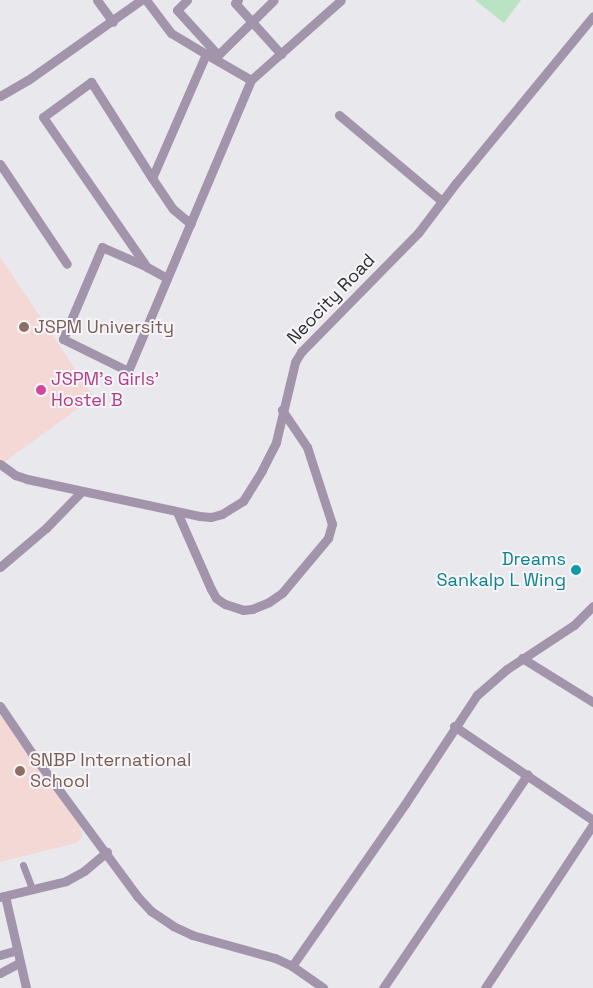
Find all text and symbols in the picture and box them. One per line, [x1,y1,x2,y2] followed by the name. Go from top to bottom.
[283,249,379,349] street label: Neocity Road
[34,316,174,338] place label: JSPM University
[18,321,30,333] marker: JSPM University
[51,369,159,412] place label: JSPM's Girls' Hostel B
[35,384,47,396] marker: JSPM's Girls' Hostel B
[436,549,566,592] place label: Dreams Sankalp L Wing
[570,564,582,576] marker: Dreams Sankalp L Wing
[30,750,191,792] place label: SNBP International School
[14,765,26,777] marker: SNBP International School

